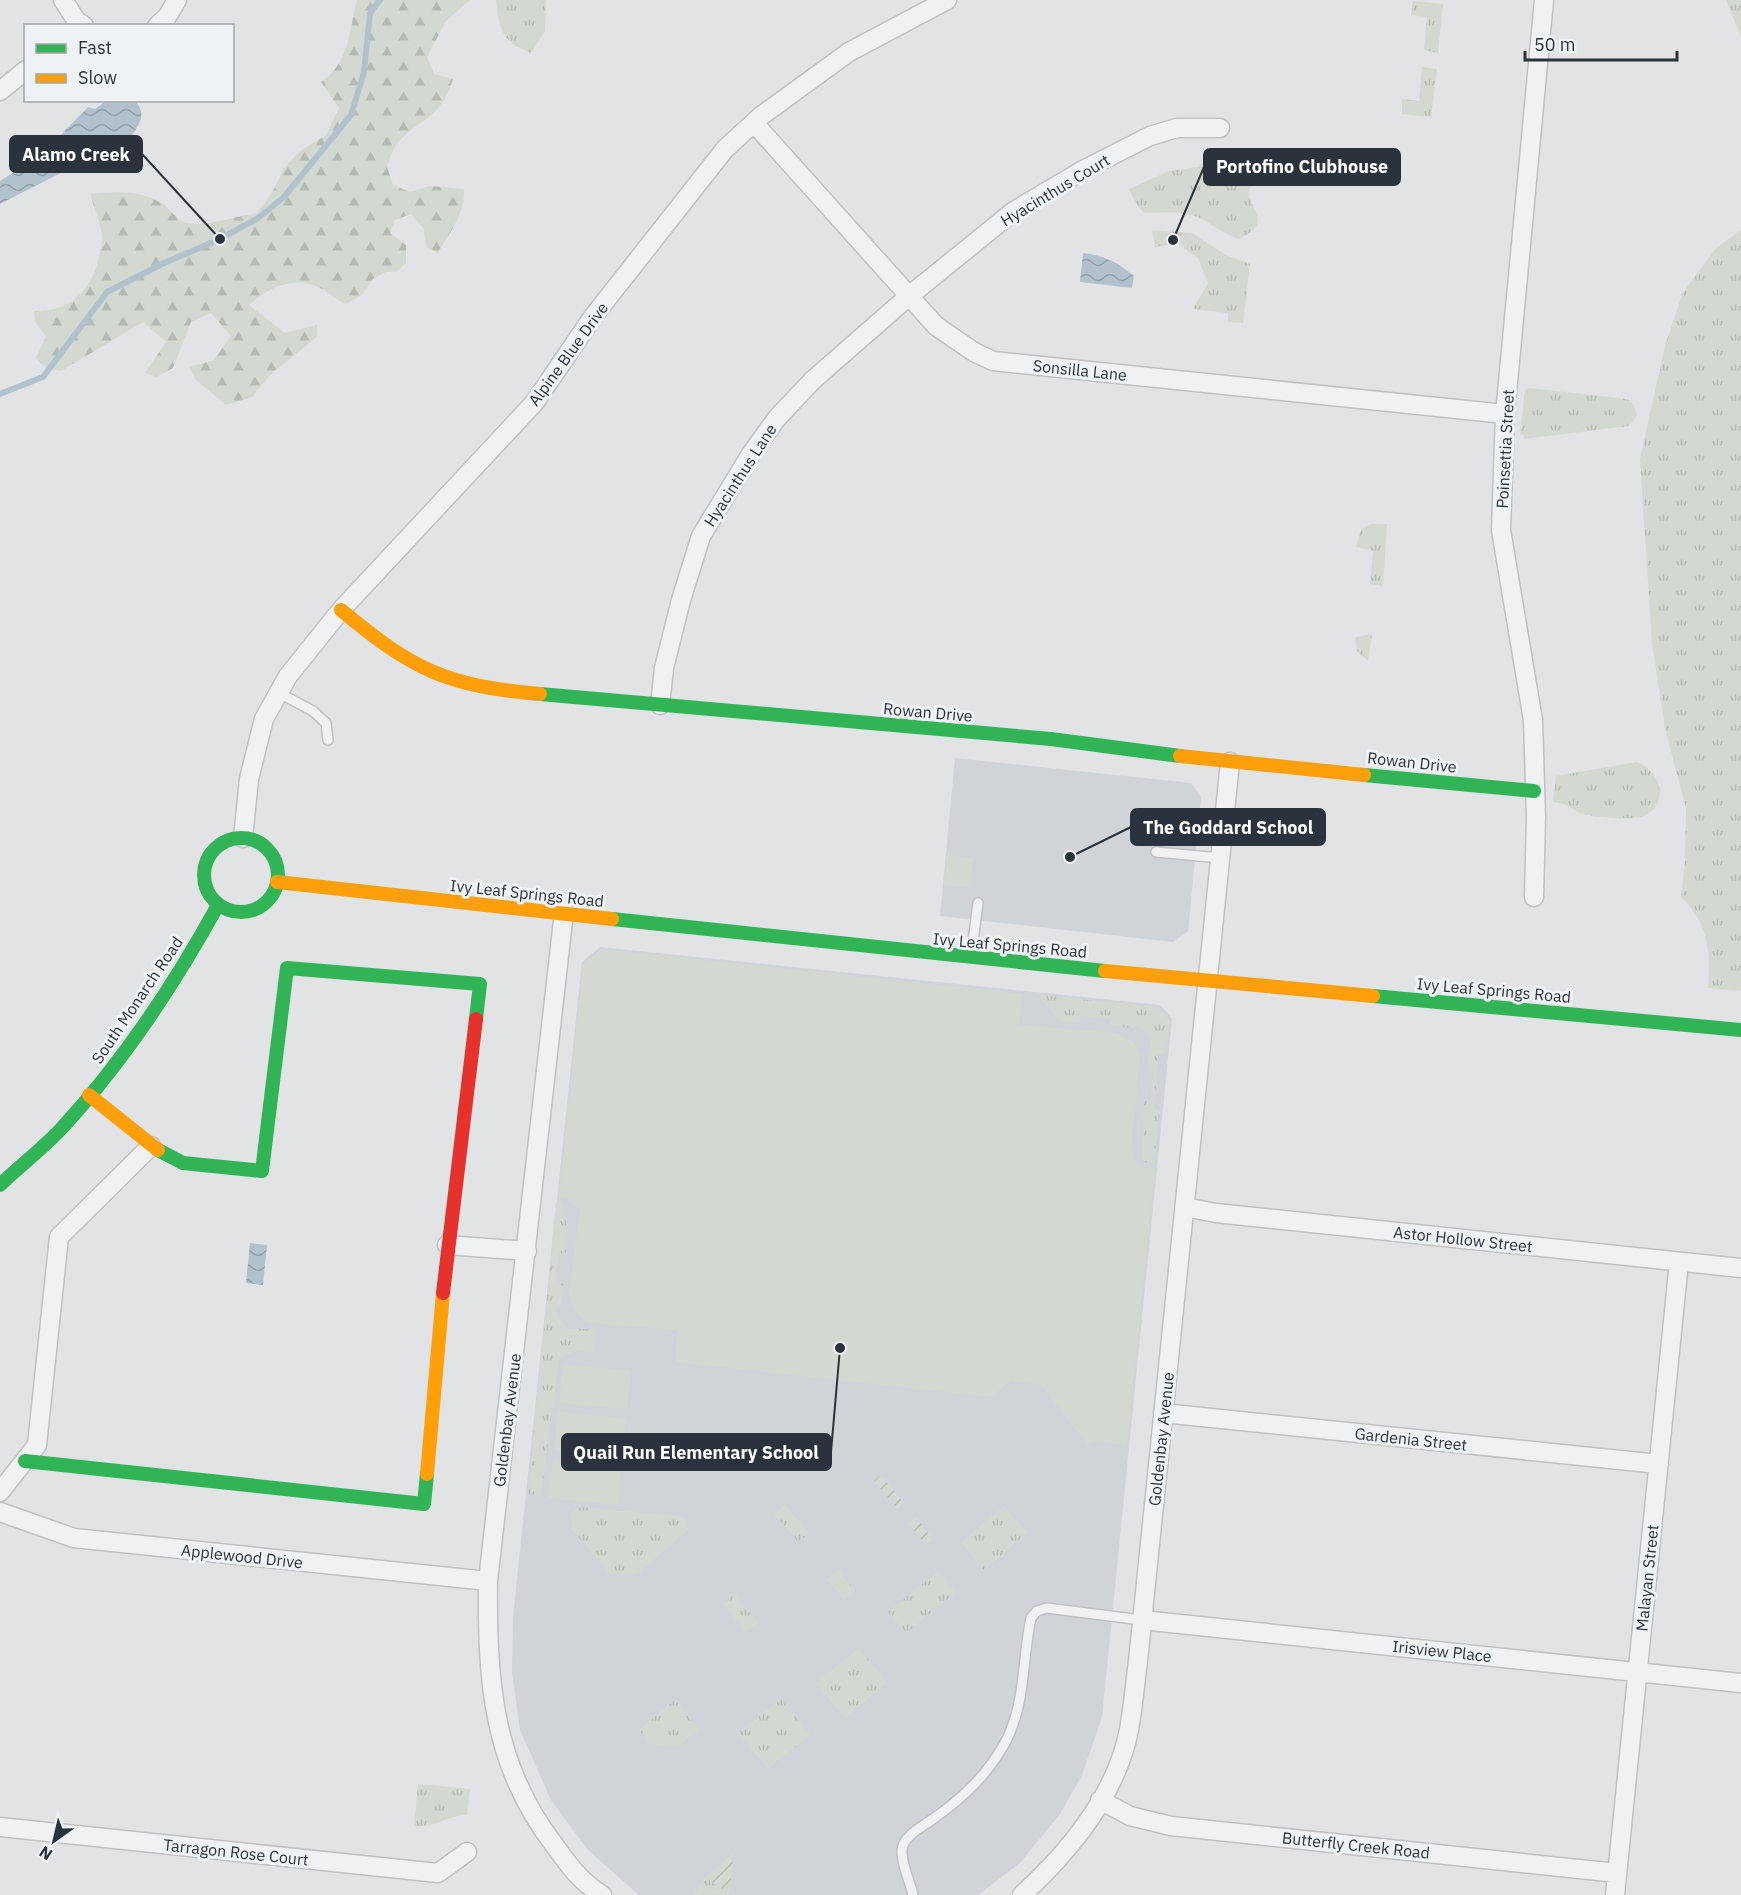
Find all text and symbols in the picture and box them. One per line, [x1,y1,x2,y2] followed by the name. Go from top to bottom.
[24,24,234,102] legend
[1525,24,1676,62] scale bar
[1534,33,1576,56] text: 50 m
[78,36,112,59] text: Fast
[78,66,117,89] text: Slow
[10,136,142,172] callout: Alamo Creek
[22,143,131,166] text: Alamo Creek
[1204,149,1400,185] callout: Portofino Clubhouse
[997,150,1113,230] street label: Hyacinthus Court
[1216,155,1388,178] text: Portofino Clubhouse
[524,298,612,410] street label: Alpine Blue Drive
[1032,355,1128,385] street label: Sonsilla Lane
[1492,389,1518,509] street label: Poinsettia Street
[699,420,781,530] street label: Hyacinthus Lane
[883,698,974,726] street label: Rowan Drive
[1366,747,1458,777] street label: Rowan Drive
[1131,809,1325,845] callout: The Goddard School
[1143,816,1314,839] text: The Goddard School
[449,875,605,911] street label: Ivy Leaf Springs Road
[932,928,1088,962] street label: Ivy Leaf Springs Road
[87,933,187,1067] street label: South Monarch Road
[1416,973,1572,1007] street label: Ivy Leaf Springs Road
[1392,1222,1534,1256] street label: Astor Hollow Street
[489,1352,525,1488] street label: Goldenbay Avenue
[1144,1371,1178,1507] street label: Goldenbay Avenue
[1354,1423,1468,1455] street label: Gardenia Street
[562,1434,831,1470] callout: Quail Run Elementary School
[573,1441,819,1464] text: Quail Run Elementary School
[1631,1524,1663,1632] street label: Malayan Street
[180,1540,304,1572] street label: Applewood Drive
[1391,1636,1493,1666] street label: Irisview Place
[24,1811,84,1871] north arrow
[1281,1827,1431,1863] street label: Butterfly Creek Road
[162,1834,310,1870] street label: Tarragon Rose Court
[35,1842,56,1865] text: N

